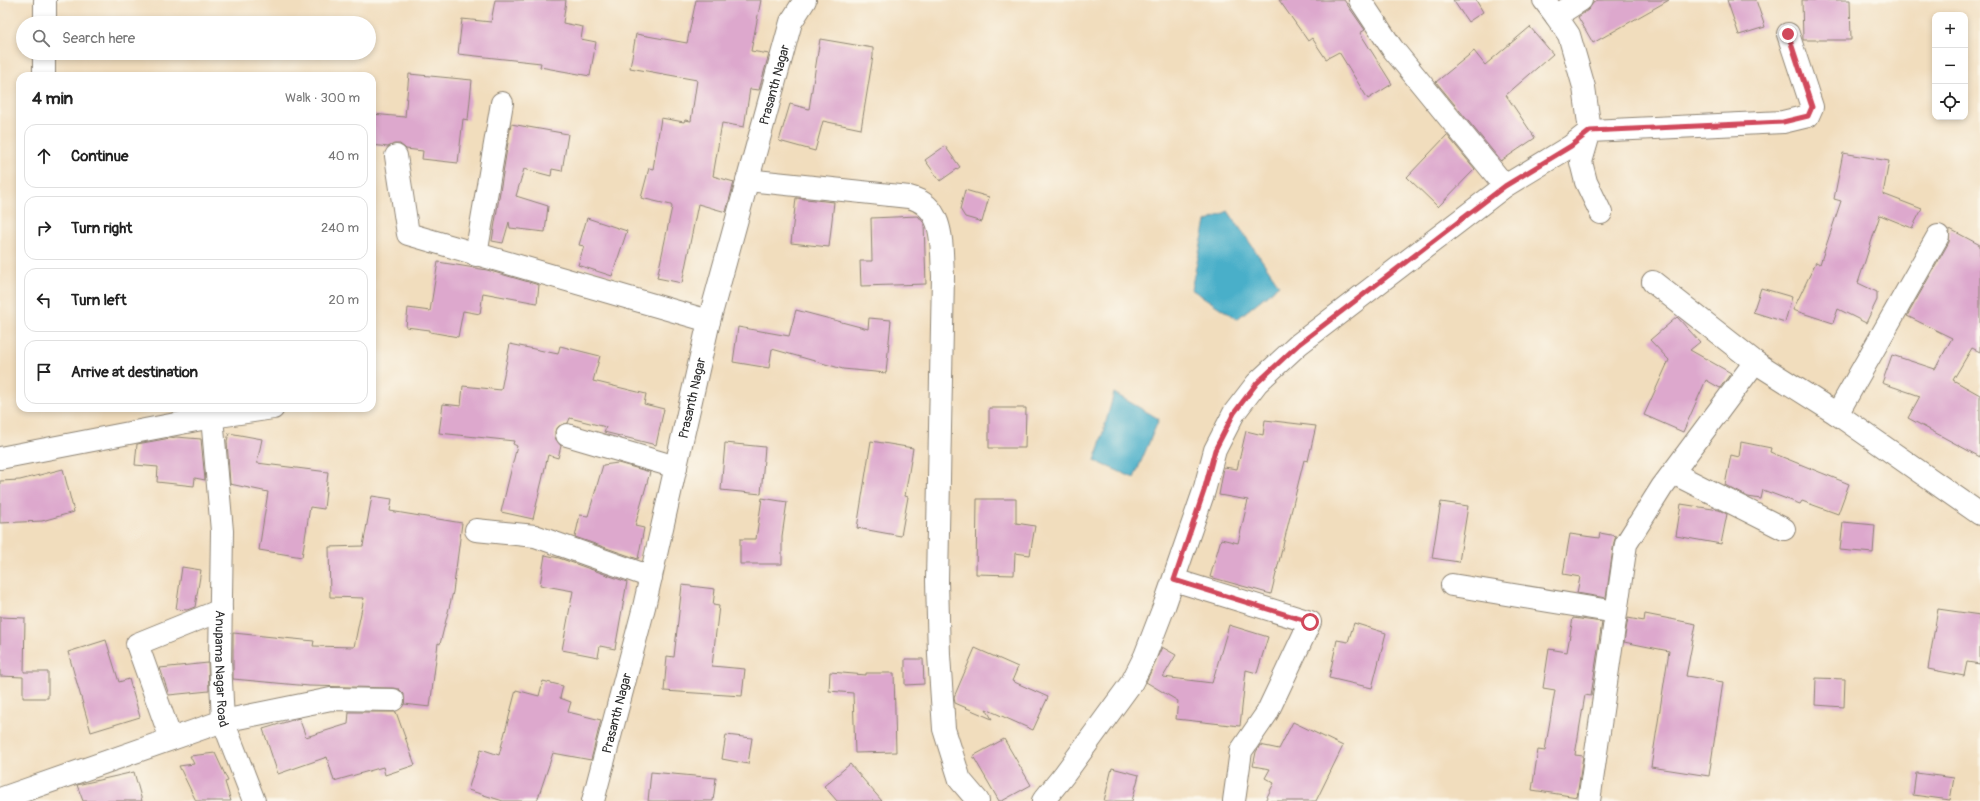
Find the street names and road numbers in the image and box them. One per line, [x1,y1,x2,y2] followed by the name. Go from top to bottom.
[756,43,794,127] street label: Prasanth Nagar
[676,356,710,440] street label: Prasanth Nagar
[211,610,232,730] street label: Anupama Nagar Road
[599,671,635,755] street label: Prasanth Nagar

